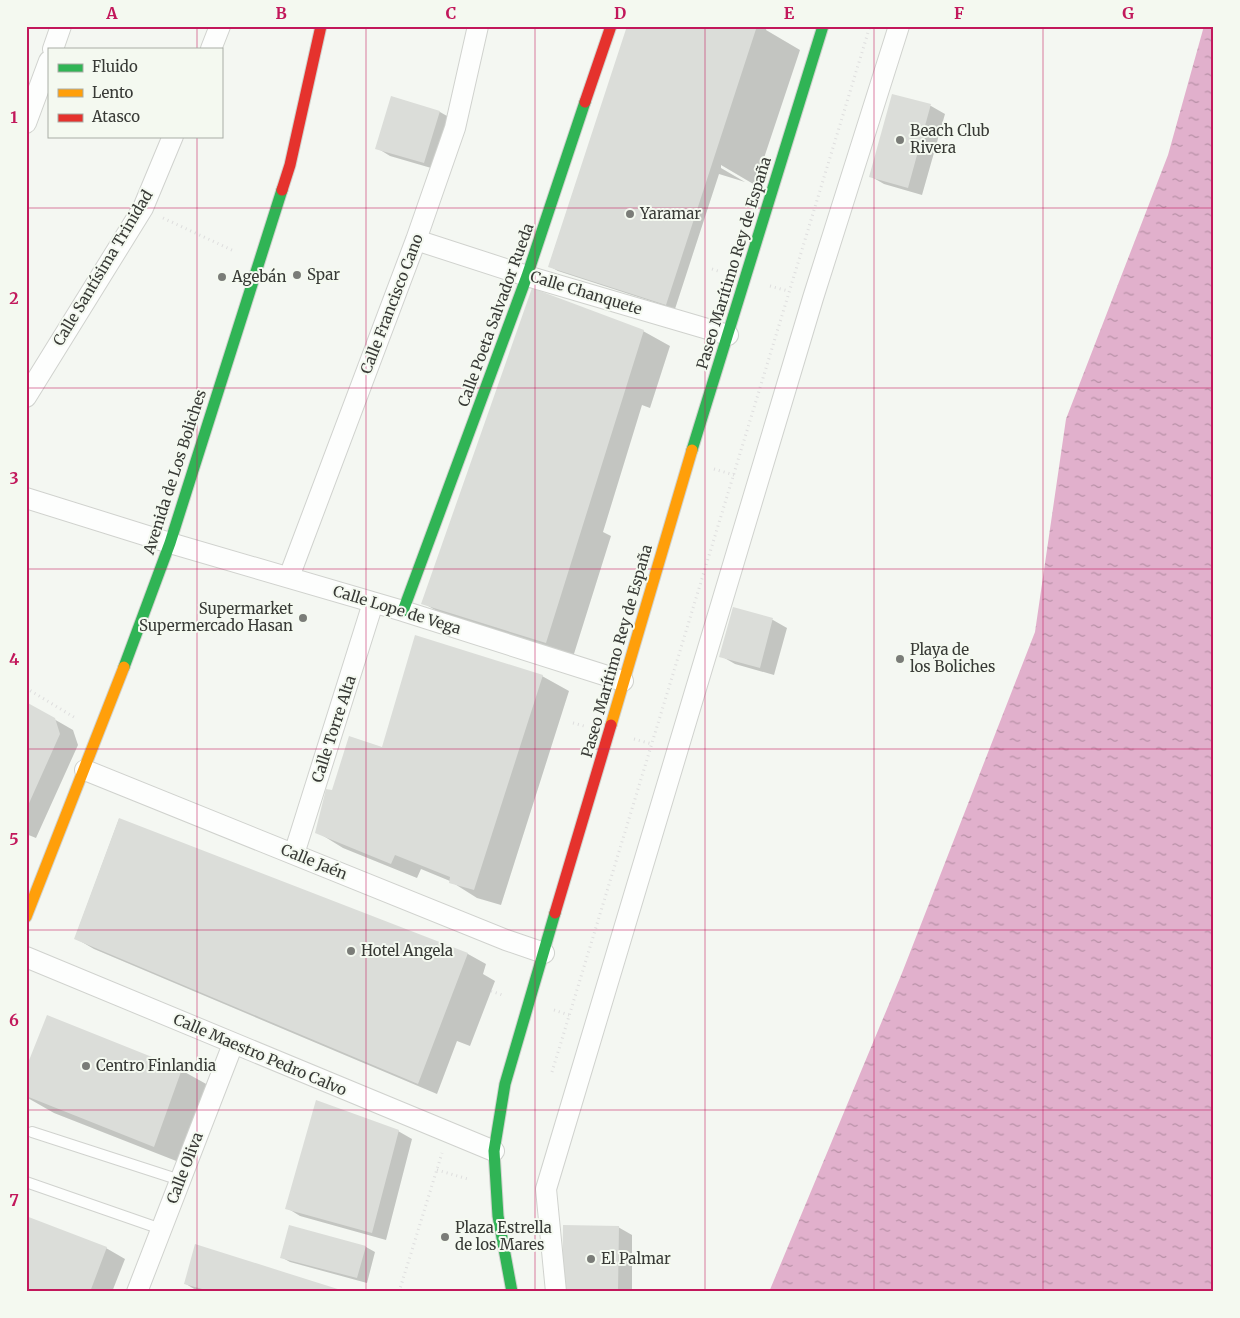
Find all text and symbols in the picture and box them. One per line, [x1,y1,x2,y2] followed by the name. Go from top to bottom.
[105,3,118,23] text: A
[275,3,287,23] text: B
[446,3,456,23] text: C
[614,3,626,23] text: D
[784,3,795,23] text: E
[954,3,964,23] text: F
[1122,3,1134,23] text: G
[48,48,222,138] legend
[92,57,138,76] text: Fluido
[92,83,134,102] text: Lento
[10,107,18,127] text: 1
[91,107,140,126] text: Atasco
[910,121,990,157] place label: Beach Club Rivera
[894,134,906,146] marker: Beach Club Rivera
[692,154,775,371] street label: Paseo Marítimo Rey de España
[49,187,157,349] street label: Calle Santísima Trinidad
[639,204,701,223] place label: Yaramar
[624,208,636,220] marker: Yaramar
[453,220,538,409] street label: Calle Poeta Salvador Rueda
[356,231,427,376] street label: Calle Francisco Cano
[307,265,340,284] place label: Spar
[231,267,286,286] place label: Agebán
[528,267,644,319] street label: Calle Chanquete
[291,269,303,281] marker: Spar
[216,271,228,283] marker: Agebán
[9,288,19,308] text: 2
[139,387,210,558] street label: Avenida de Los Boliches
[9,468,19,488] text: 3
[577,542,656,760] street label: Paseo Marítimo Rey de España
[331,581,463,638] street label: Calle Lope de Vega
[139,599,293,635] place label: Supermarket Supermercado Hasan
[297,612,309,624] marker: Supermarket Supermercado Hasan
[910,640,995,676] place label: Playa de los Boliches
[9,649,19,669] text: 4
[894,653,906,665] marker: Playa de los Boliches
[307,673,360,785] street label: Calle Torre Alta
[9,829,19,849] text: 5
[278,840,350,883] street label: Calle Jaén
[361,941,453,960] place label: Hotel Angela
[345,945,357,957] marker: Hotel Angela
[171,1009,350,1100] street label: Calle Maestro Pedro Calvo
[9,1010,19,1030] text: 6
[96,1056,216,1075] place label: Centro Finlandia
[80,1060,92,1072] marker: Centro Finlandia
[162,1129,207,1206] street label: Calle Oliva
[9,1190,19,1210] text: 7
[455,1218,552,1254] place label: Plaza Estrella de los Mares
[439,1231,451,1243] marker: Plaza Estrella de los Mares
[601,1249,671,1268] place label: El Palmar
[585,1253,597,1265] marker: El Palmar

